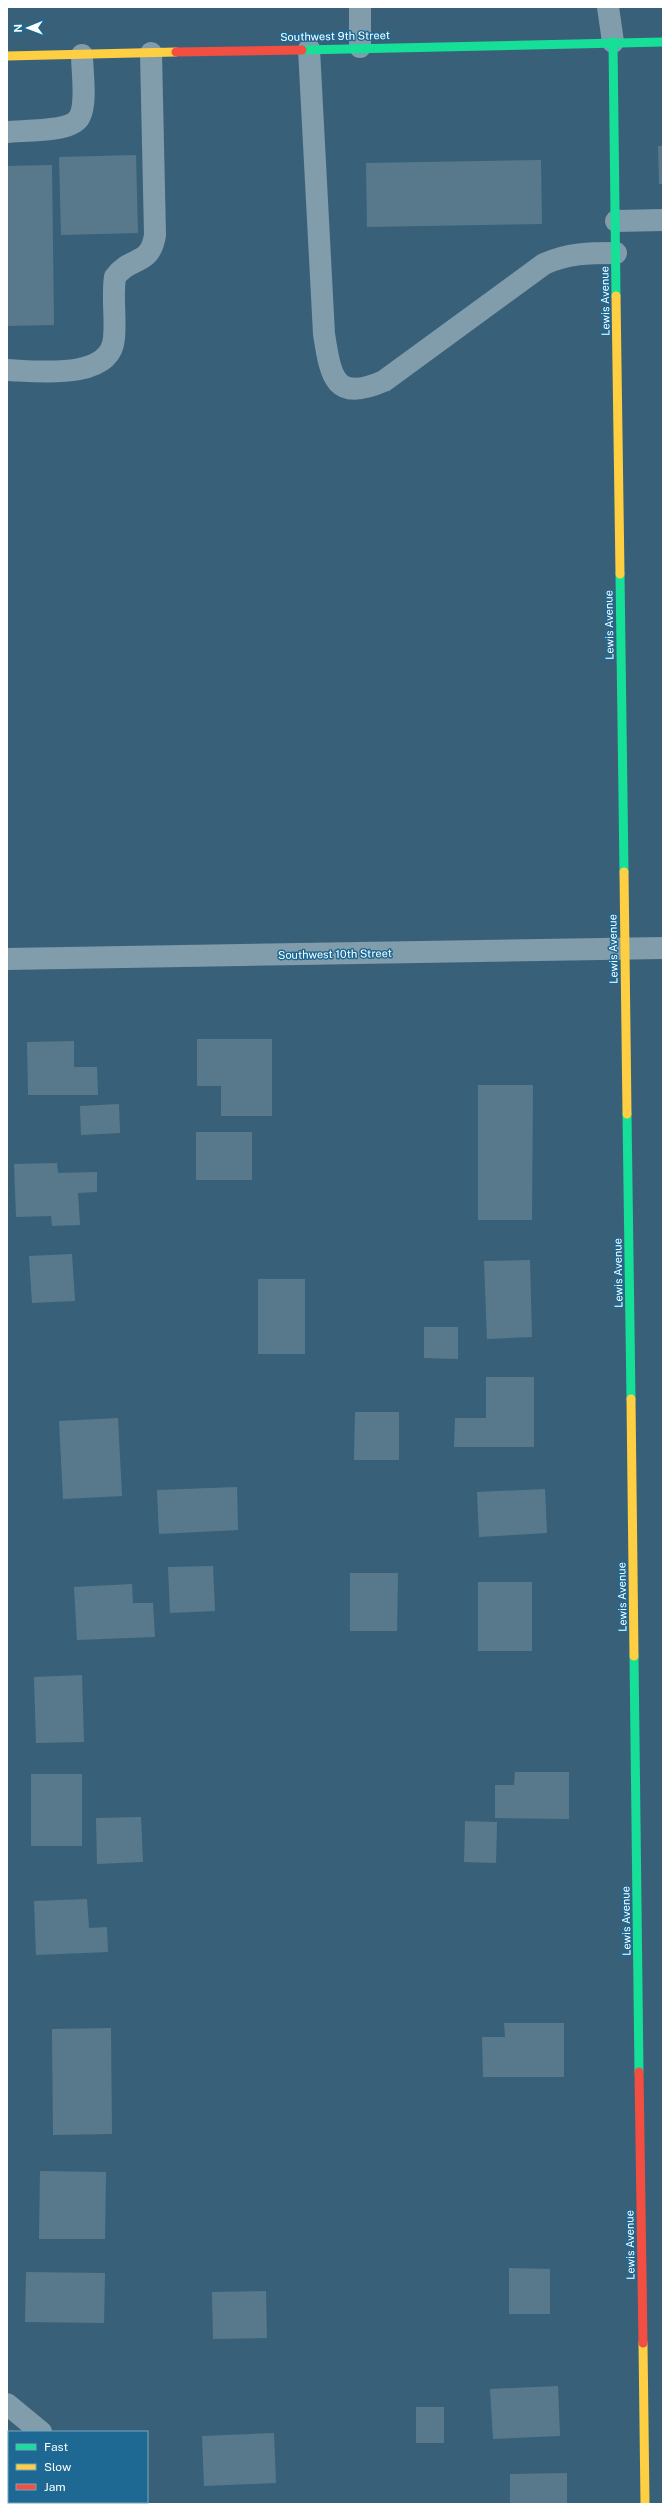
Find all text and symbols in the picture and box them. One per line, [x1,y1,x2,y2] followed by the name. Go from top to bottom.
[8,8,48,48] north arrow
[12,24,24,33] text: N
[280,29,390,43] street label: Southwest 9th Street
[598,266,612,336] street label: Lewis Avenue
[602,590,616,660] street label: Lewis Avenue
[606,914,620,984] street label: Lewis Avenue
[278,947,392,961] street label: Southwest 10th Street
[611,1238,625,1308] street label: Lewis Avenue
[615,1562,629,1632] street label: Lewis Avenue
[619,1886,633,1956] street label: Lewis Avenue
[623,2210,637,2280] street label: Lewis Avenue
[8,2431,148,2503] legend
[44,2440,69,2454] text: Fast
[44,2460,72,2474] text: Slow
[44,2480,66,2494] text: Jam

